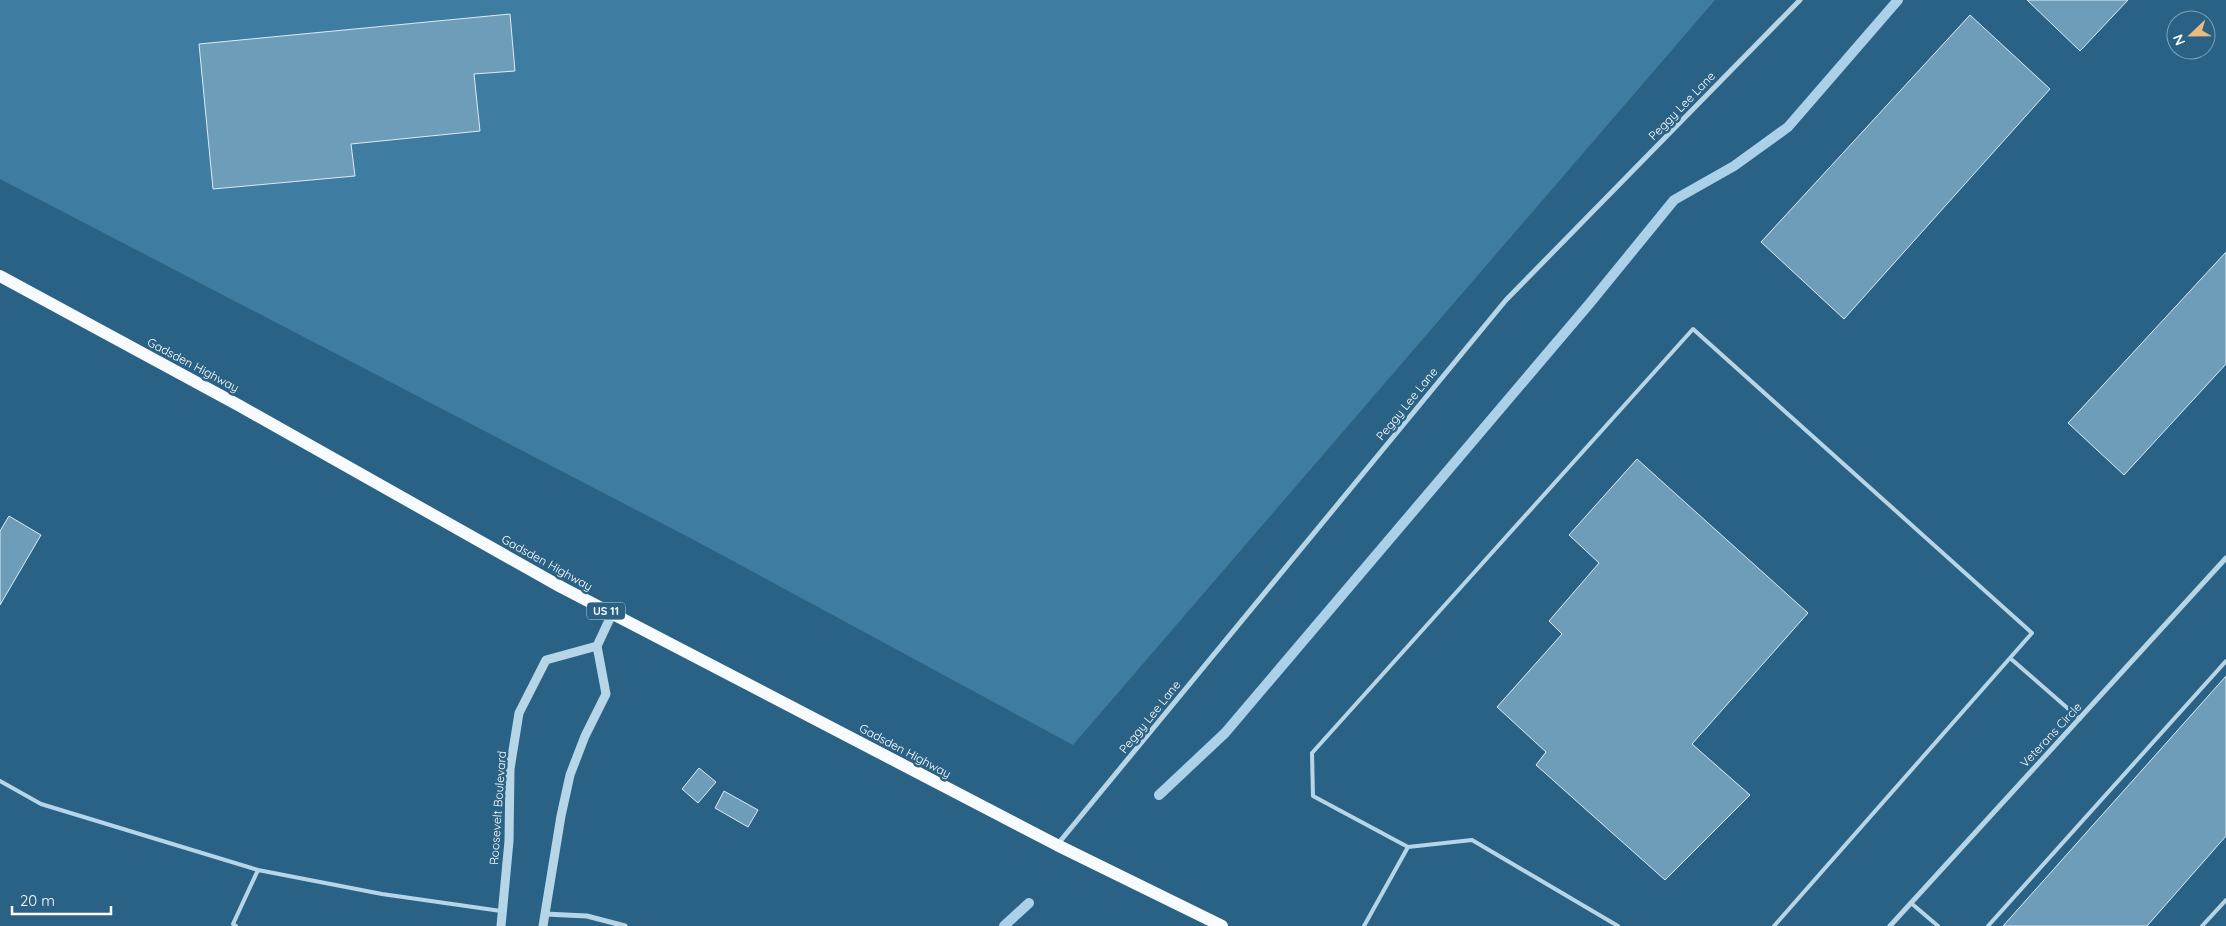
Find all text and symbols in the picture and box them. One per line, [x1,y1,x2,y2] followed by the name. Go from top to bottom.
[2166,10,2216,60] north arrow
[2169,32,2189,48] text: N
[1645,68,1718,143] street label: Peggy Lee Lane
[145,334,242,395] street label: Gadsden Highway
[1373,364,1441,443] street label: Peggy Lee Lane
[499,531,595,594] street label: Gadsden Highway
[587,602,625,620] road number: US 11
[1116,677,1184,756] street label: Peggy Lee Lane
[2017,699,2085,770] street label: Veterans Circle
[857,720,954,781] street label: Gadsden Highway
[486,750,509,866] street label: Roosevelt Boulevard
[12,884,111,916] scale bar
[20,891,55,910] text: 20 m

